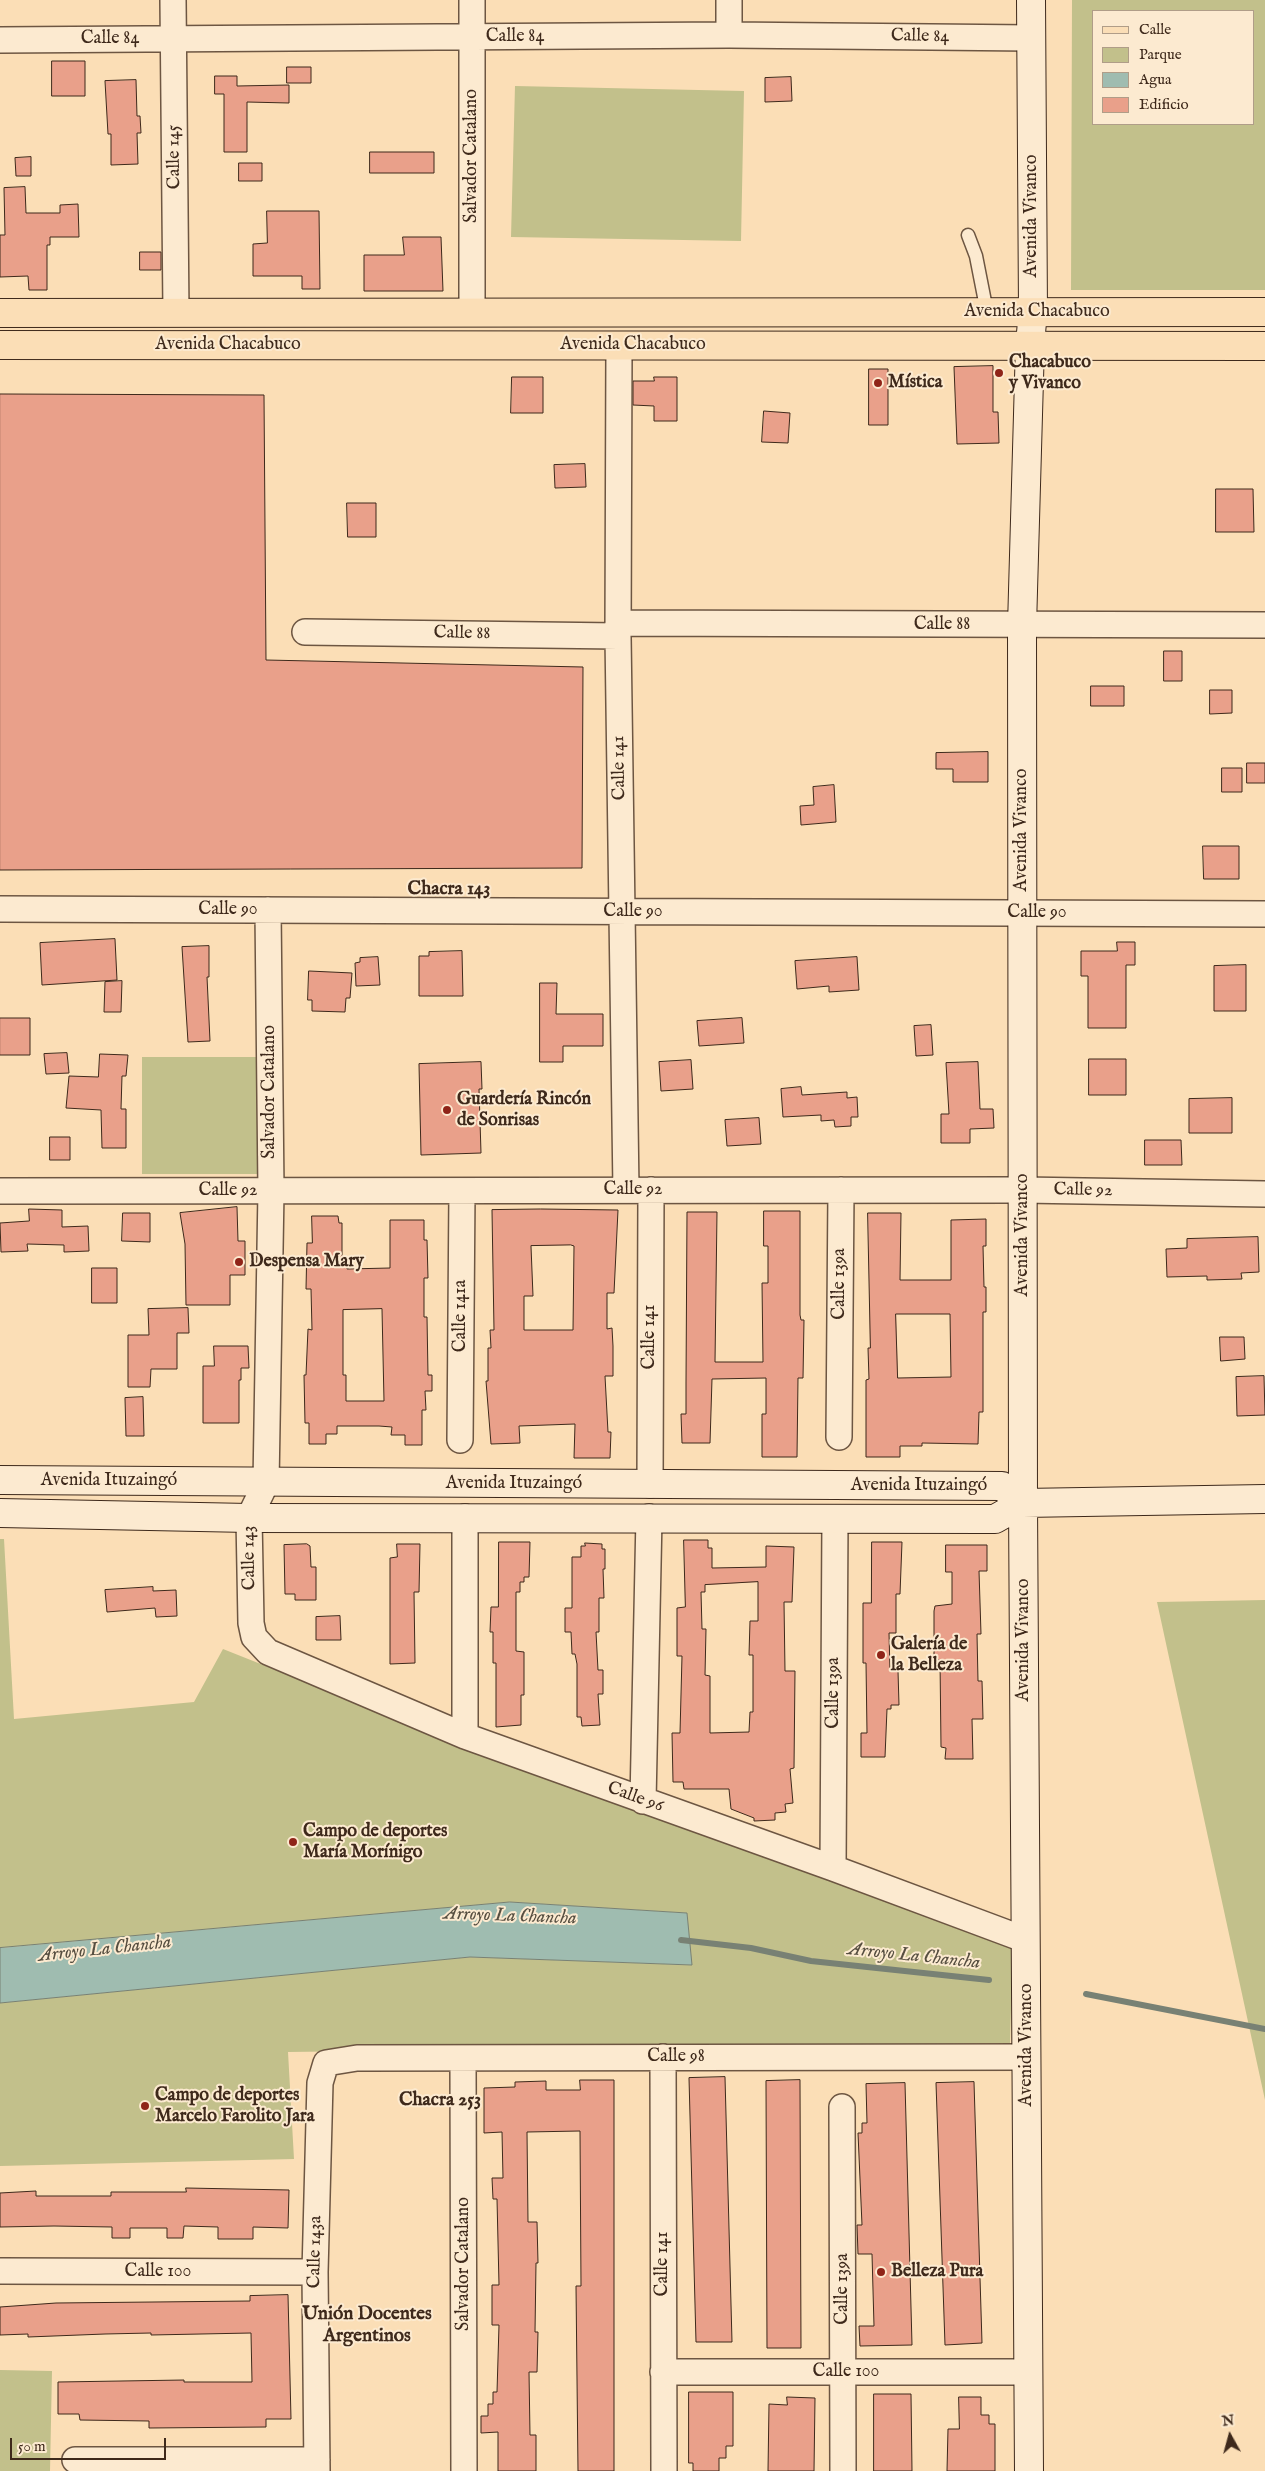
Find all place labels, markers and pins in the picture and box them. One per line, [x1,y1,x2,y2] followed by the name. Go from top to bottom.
[1009,352,1091,394] place label: Chacabuco y Vivanco
[993,367,1005,379] marker: Chacabuco y Vivanco
[888,372,943,394] place label: Mística
[872,377,884,389] marker: Mística
[457,1089,591,1132] place label: Guardería Rincón de Sonrisas
[441,1104,453,1116] marker: Guardería Rincón de Sonrisas
[249,1251,364,1273] place label: Despensa Mary
[233,1256,245,1268] marker: Despensa Mary
[891,1634,967,1676] place label: Galería de la Belleza
[875,1649,887,1661] marker: Galería de la Belleza
[303,1821,447,1864] place label: Campo de deportes María Morínigo
[287,1836,299,1848] marker: Campo de deportes María Morínigo
[155,2085,314,2128] place label: Campo de deportes Marcelo Farolito Jara
[139,2100,151,2112] marker: Campo de deportes Marcelo Farolito Jara
[891,2261,983,2283] place label: Belleza Pura
[875,2266,887,2278] marker: Belleza Pura

